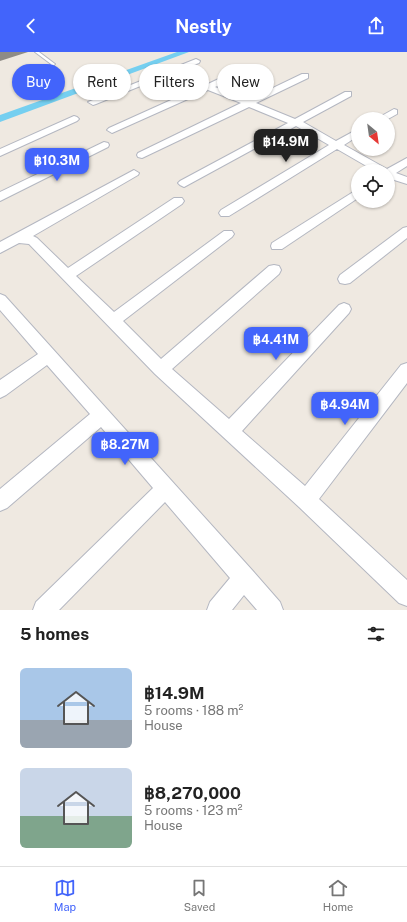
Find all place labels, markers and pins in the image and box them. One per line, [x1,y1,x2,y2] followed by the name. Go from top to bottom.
[253,129,319,163] pin: ฿14.9M
[24,148,90,182] pin: ฿10.3M
[243,327,309,361] pin: ฿4.41M
[312,392,378,426] pin: ฿4.94M
[92,432,158,466] pin: ฿8.27M

